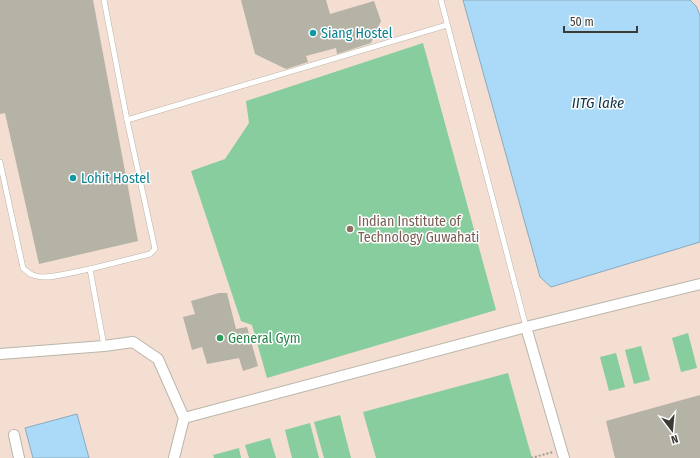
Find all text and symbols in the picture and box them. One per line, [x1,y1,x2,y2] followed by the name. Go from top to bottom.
[564,8,637,34] scale bar
[570,15,594,29] text: 50 m
[321,25,393,42] place label: Siang Hostel
[308,28,318,38] marker: Siang Hostel
[572,94,624,112] water label: IITG lake
[81,170,150,187] place label: Lohit Hostel
[68,173,78,183] marker: Lohit Hostel
[358,213,479,246] place label: Indian Institute of Technology Guwahati
[345,224,355,234] marker: Indian Institute of Technology Guwahati
[228,330,300,347] place label: General Gym
[215,333,225,343] marker: General Gym
[652,410,692,450] north arrow
[670,432,680,446] text: N

